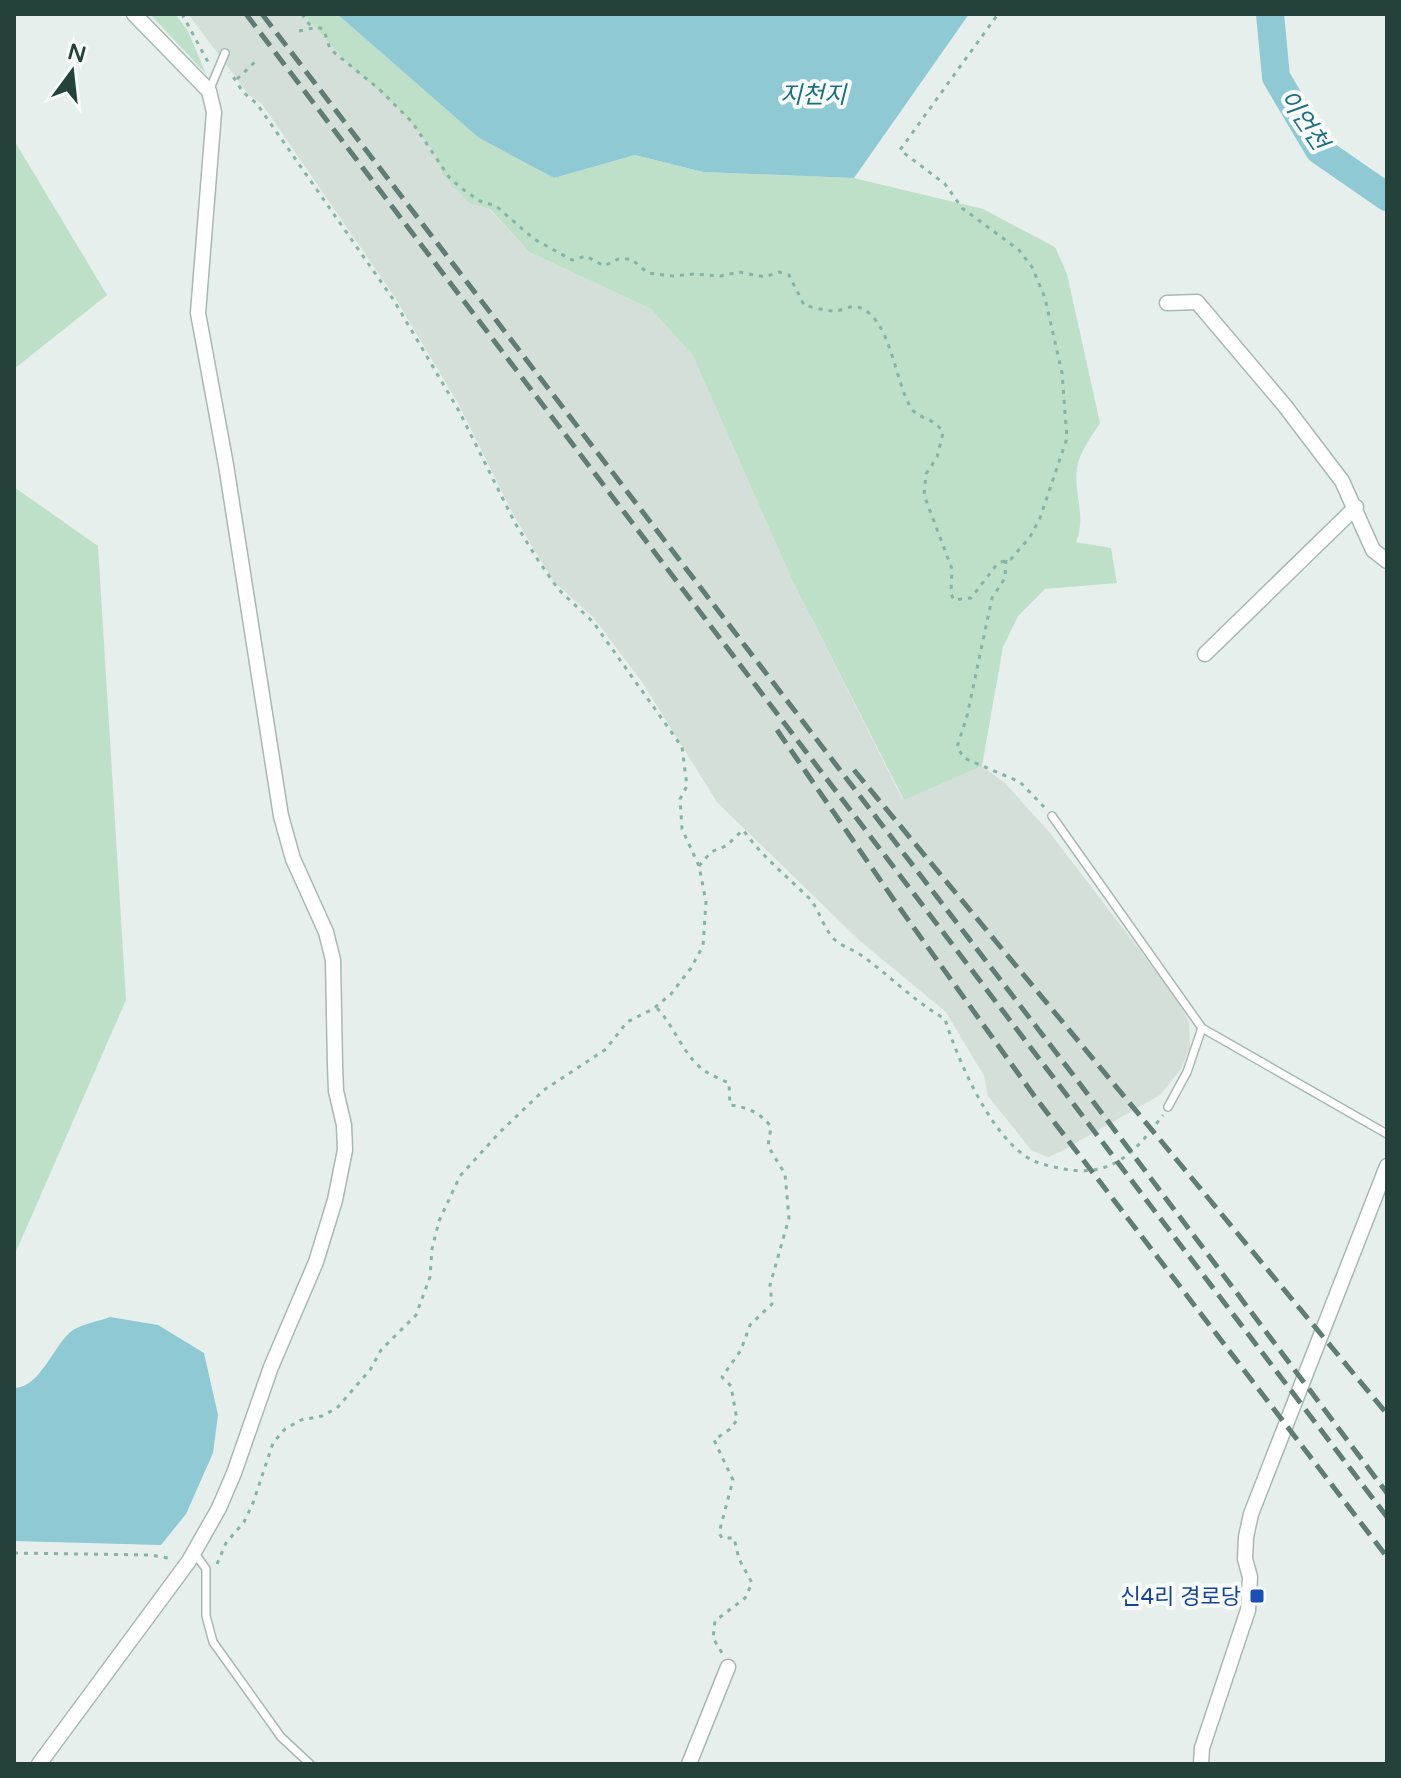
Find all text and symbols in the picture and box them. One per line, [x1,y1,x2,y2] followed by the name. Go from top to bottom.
[32,32,112,112] north arrow
[65,39,89,68] text: N
[780,81,848,110] water label: 지천지
[1273,85,1336,158] water label: 이언천
[1120,1584,1241,1610] place label: 신4리 경로당
[1248,1587,1266,1605] marker: 신4리 경로당

